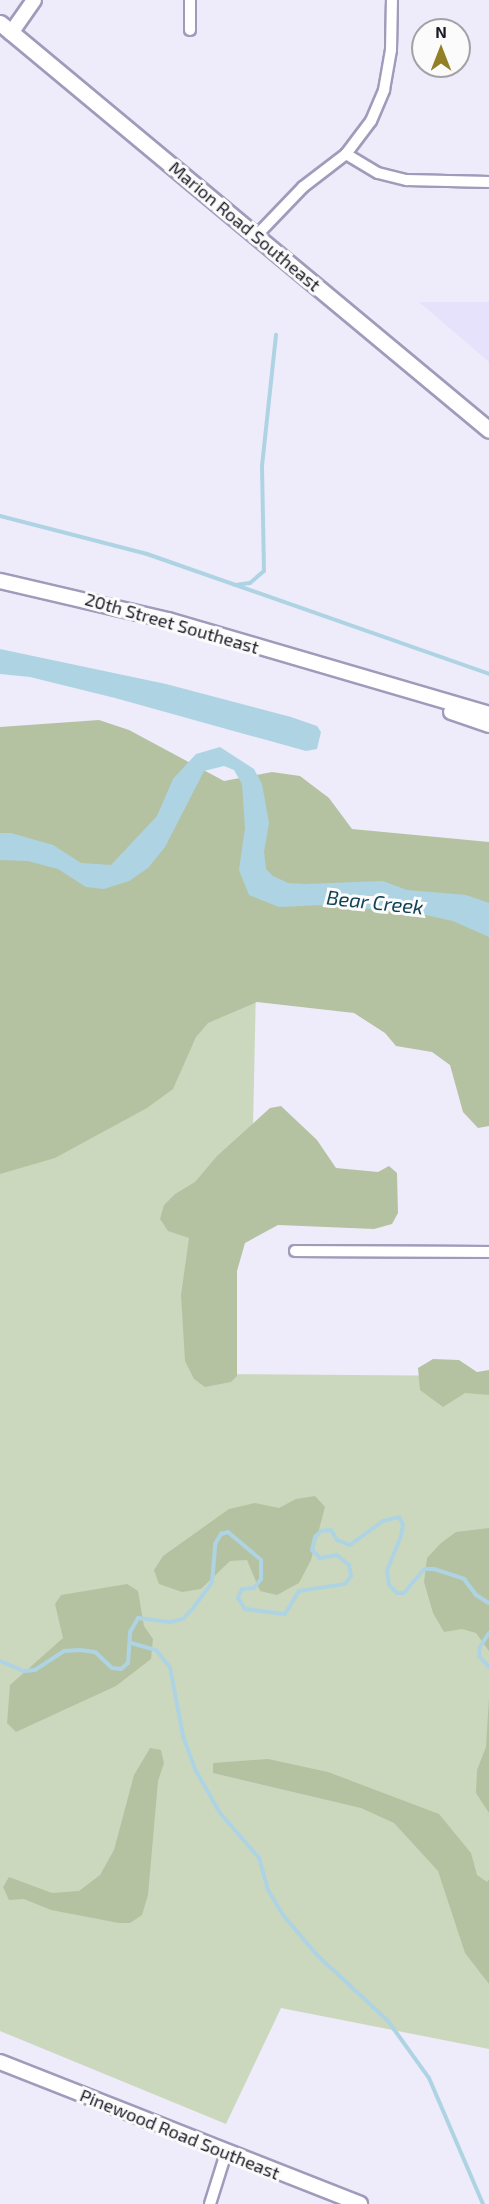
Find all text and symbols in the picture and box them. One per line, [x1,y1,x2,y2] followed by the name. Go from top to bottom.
[411,18,471,78] north arrow
[435,22,447,41] text: N
[165,156,325,296] street label: Marion Road Southeast
[83,588,261,658] street label: 20th Street Southeast
[325,885,425,919] water label: Bear Creek
[77,2084,283,2184] street label: Pinewood Road Southeast

